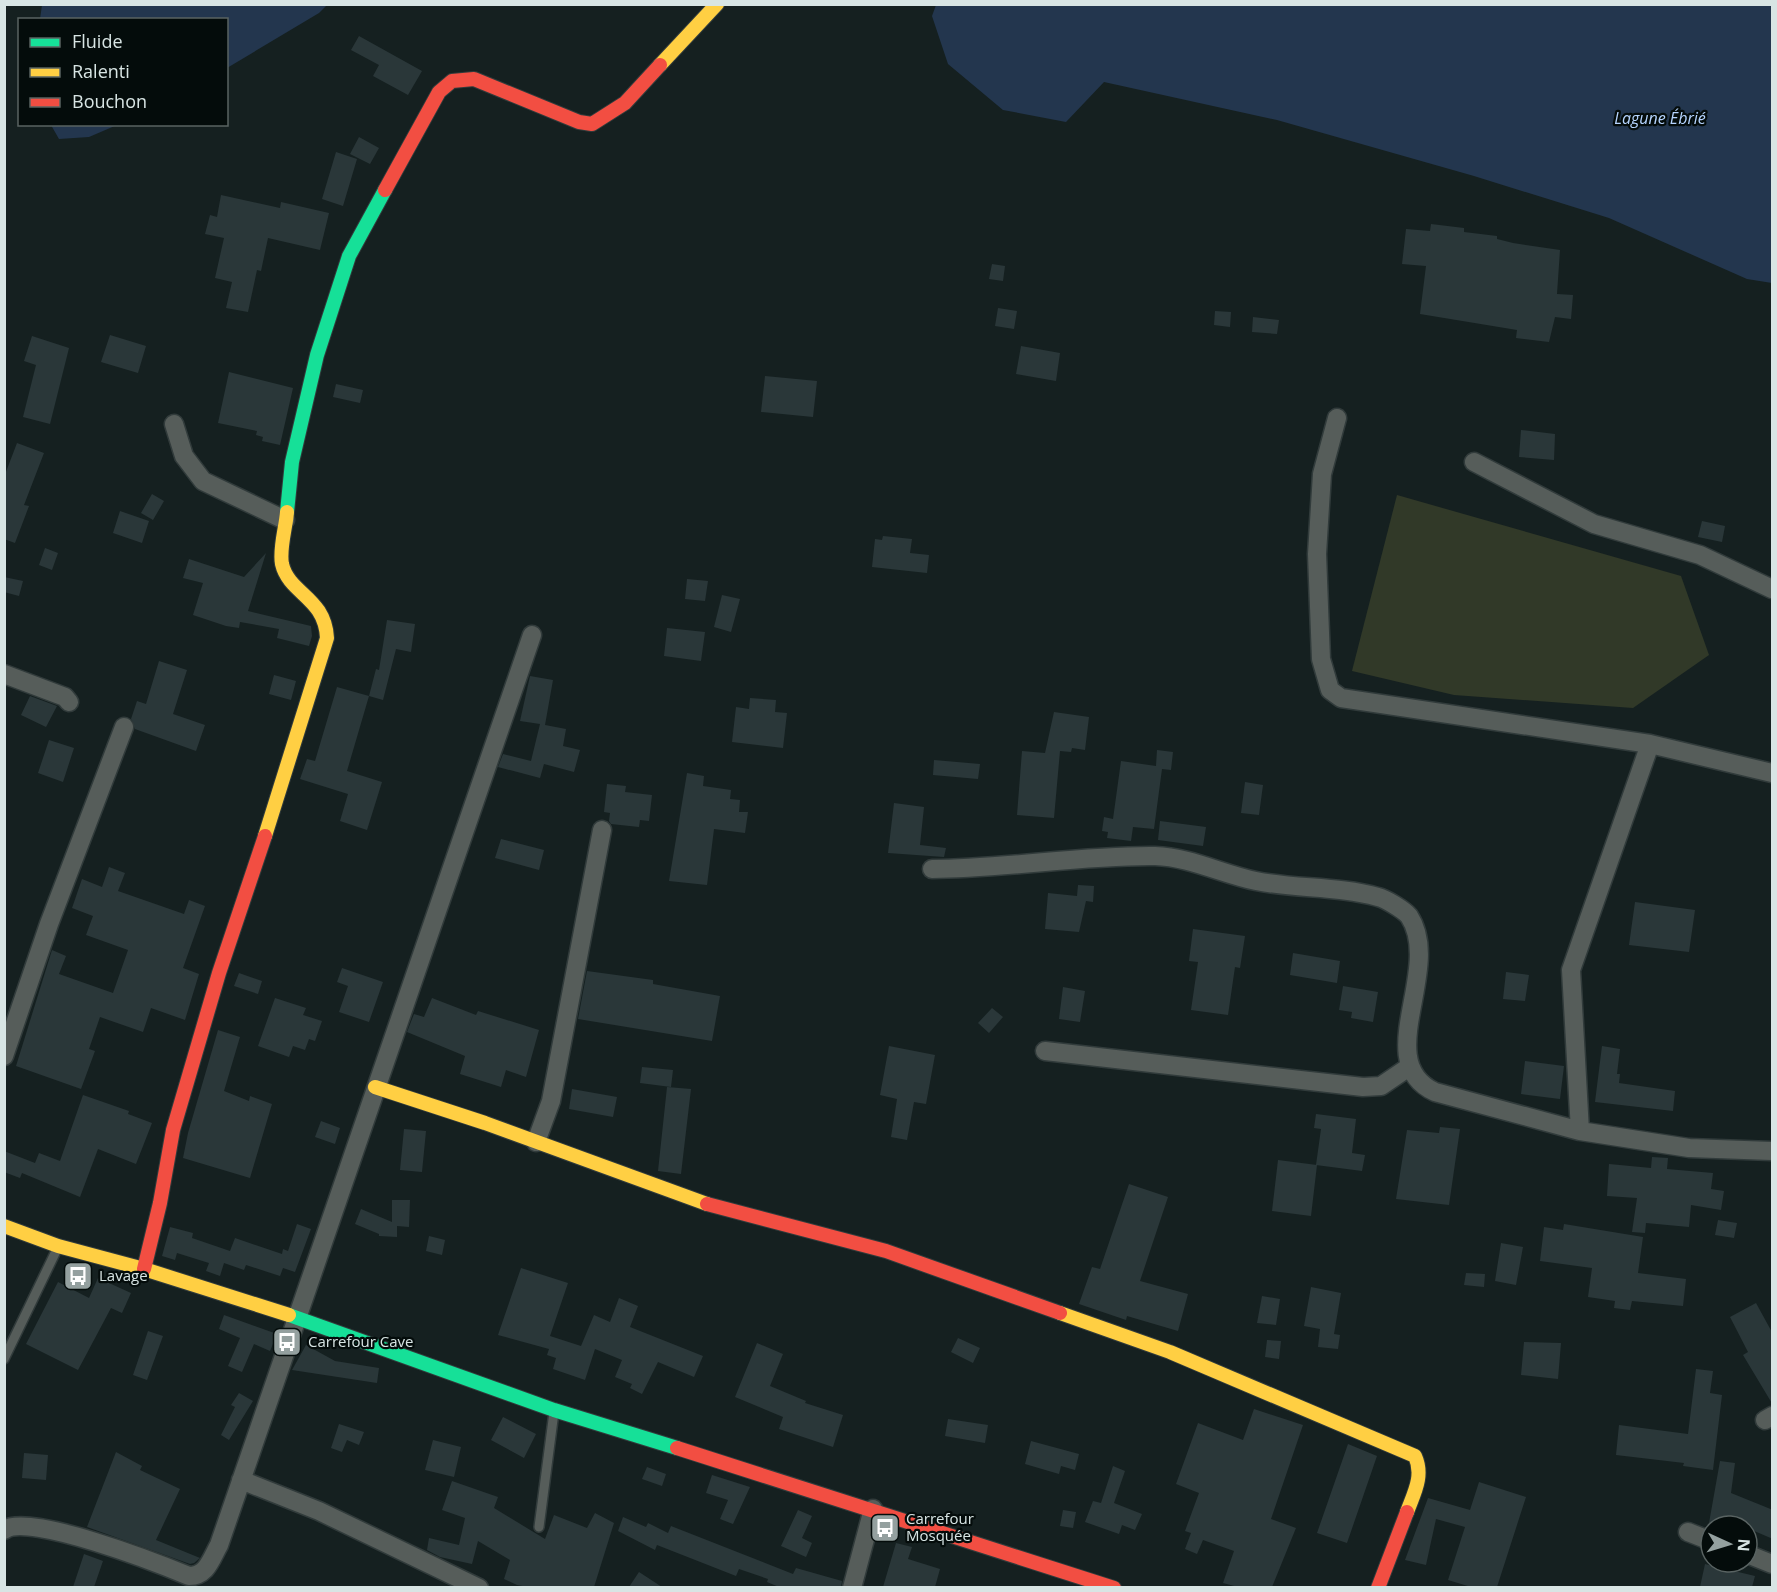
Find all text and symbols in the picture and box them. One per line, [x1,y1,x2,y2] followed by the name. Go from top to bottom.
[18,18,228,126] legend
[72,29,123,53] text: Fluide
[72,59,130,83] text: Ralenti
[72,89,147,113] text: Bouchon
[1614,107,1706,129] water label: Lagune Ébrié
[62,1260,94,1292] bus stop icon: Lavage
[99,1265,148,1285] place label: Lavage
[271,1326,303,1358] bus stop icon: Carrefour Cave
[308,1331,413,1351] place label: Carrefour Cave
[906,1508,974,1545] place label: Carrefour Mosquée
[869,1512,901,1544] bus stop icon: Carrefour Mosquée
[1699,1514,1759,1574] north arrow
[1733,1538,1755,1552] text: N

